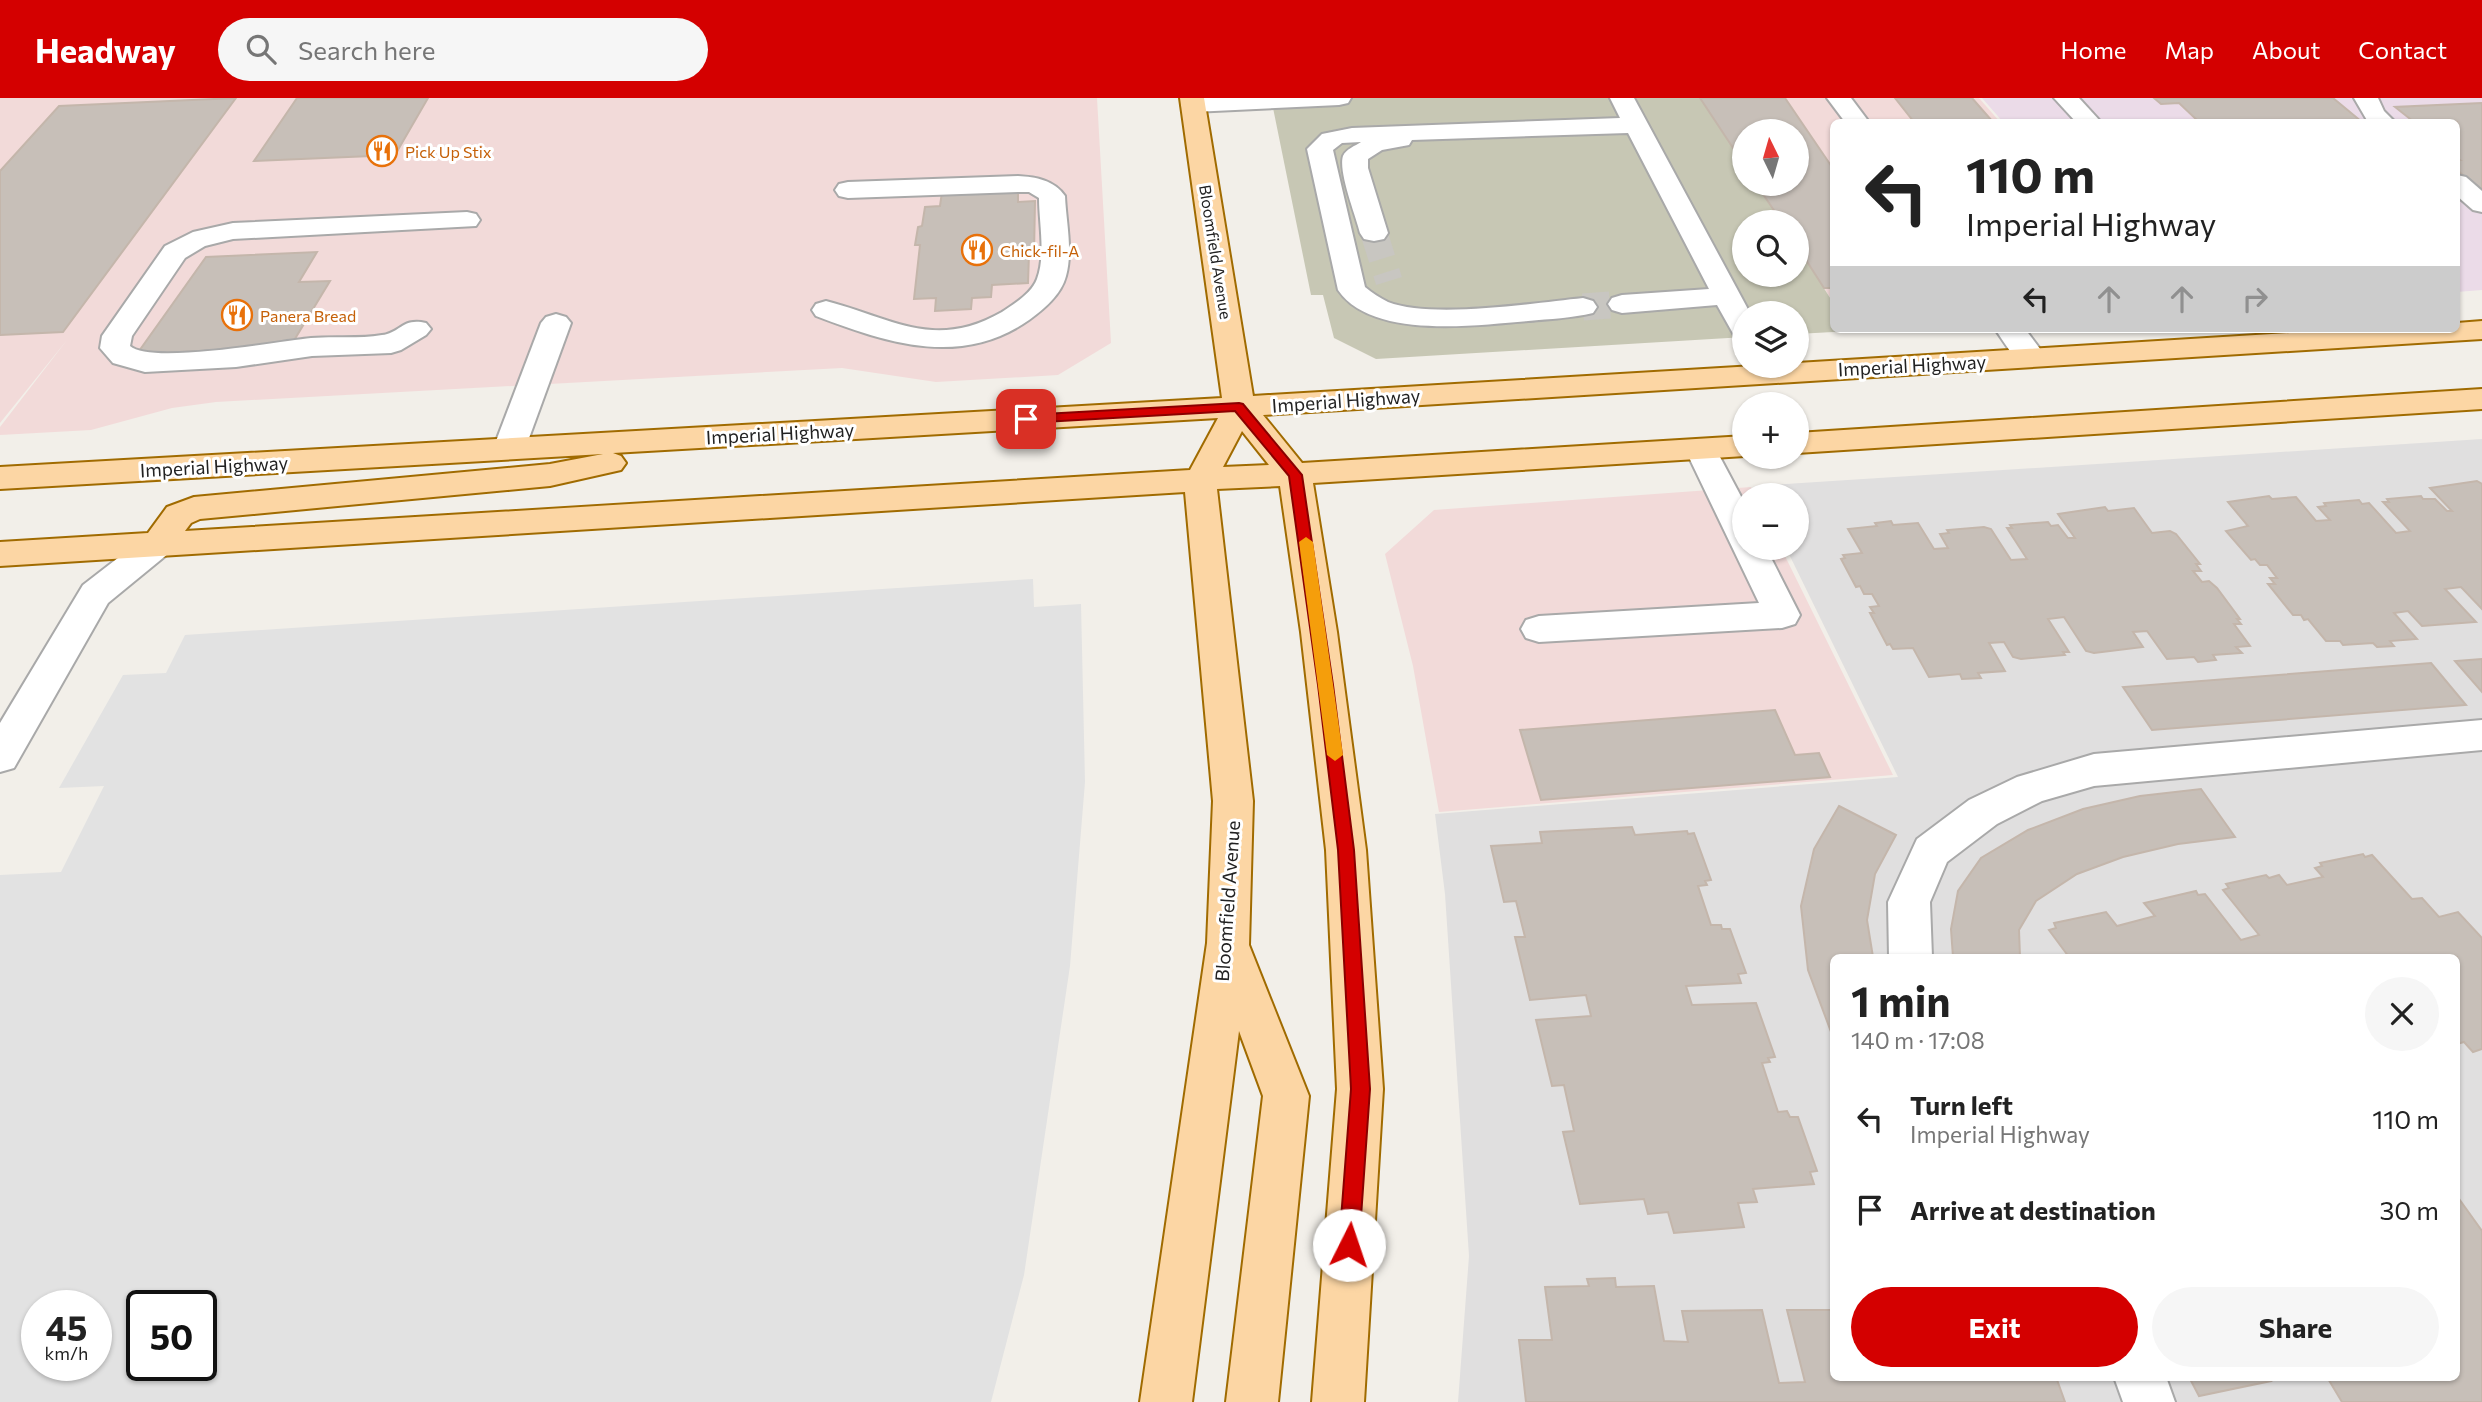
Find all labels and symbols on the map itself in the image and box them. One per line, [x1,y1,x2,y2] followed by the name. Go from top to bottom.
[1732,119,1810,196] north arrow
[365,134,399,168] restaurant icon: Pick Up Stix
[405,142,492,161] place label: Pick Up Stix
[1196,183,1236,321] street label: Bloomfield Avenue
[960,233,994,267] restaurant icon: Chick-fil-A
[1000,241,1079,260] place label: Chick-fil-A
[220,298,254,332] restaurant icon: Panera Bread
[260,306,356,325] place label: Panera Bread
[1837,350,1987,380] street label: Imperial Highway
[1271,383,1421,417] street label: Imperial Highway
[996,389,1056,449] pin
[705,418,855,448] street label: Imperial Highway
[139,451,289,481] street label: Imperial Highway
[1210,820,1244,982] street label: Bloomfield Avenue
[1312,1208,1386,1282] position arrow
[126,1290,217,1381] speed limit sign: 50

